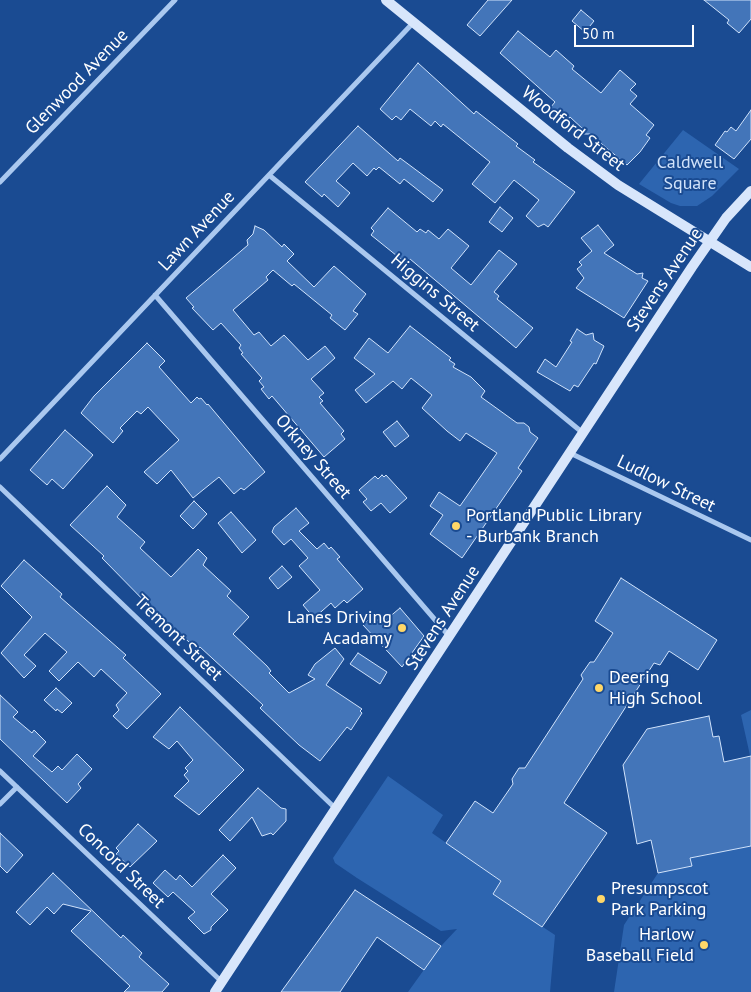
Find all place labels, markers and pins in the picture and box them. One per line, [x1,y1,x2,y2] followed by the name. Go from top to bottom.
[466,505,642,548] place label: Portland Public Library - Burbank Branch
[450,520,462,532] marker: Portland Public Library - Burbank Branch
[287,607,392,650] place label: Lanes Driving Acadamy
[396,622,408,634] marker: Lanes Driving Acadamy
[609,667,702,710] place label: Deering High School
[593,682,605,694] marker: Deering High School
[611,878,708,921] place label: Presumpscot Park Parking
[595,893,607,905] marker: Presumpscot Park Parking
[586,924,694,966] place label: Harlow Baseball Field
[698,939,710,951] marker: Harlow Baseball Field

